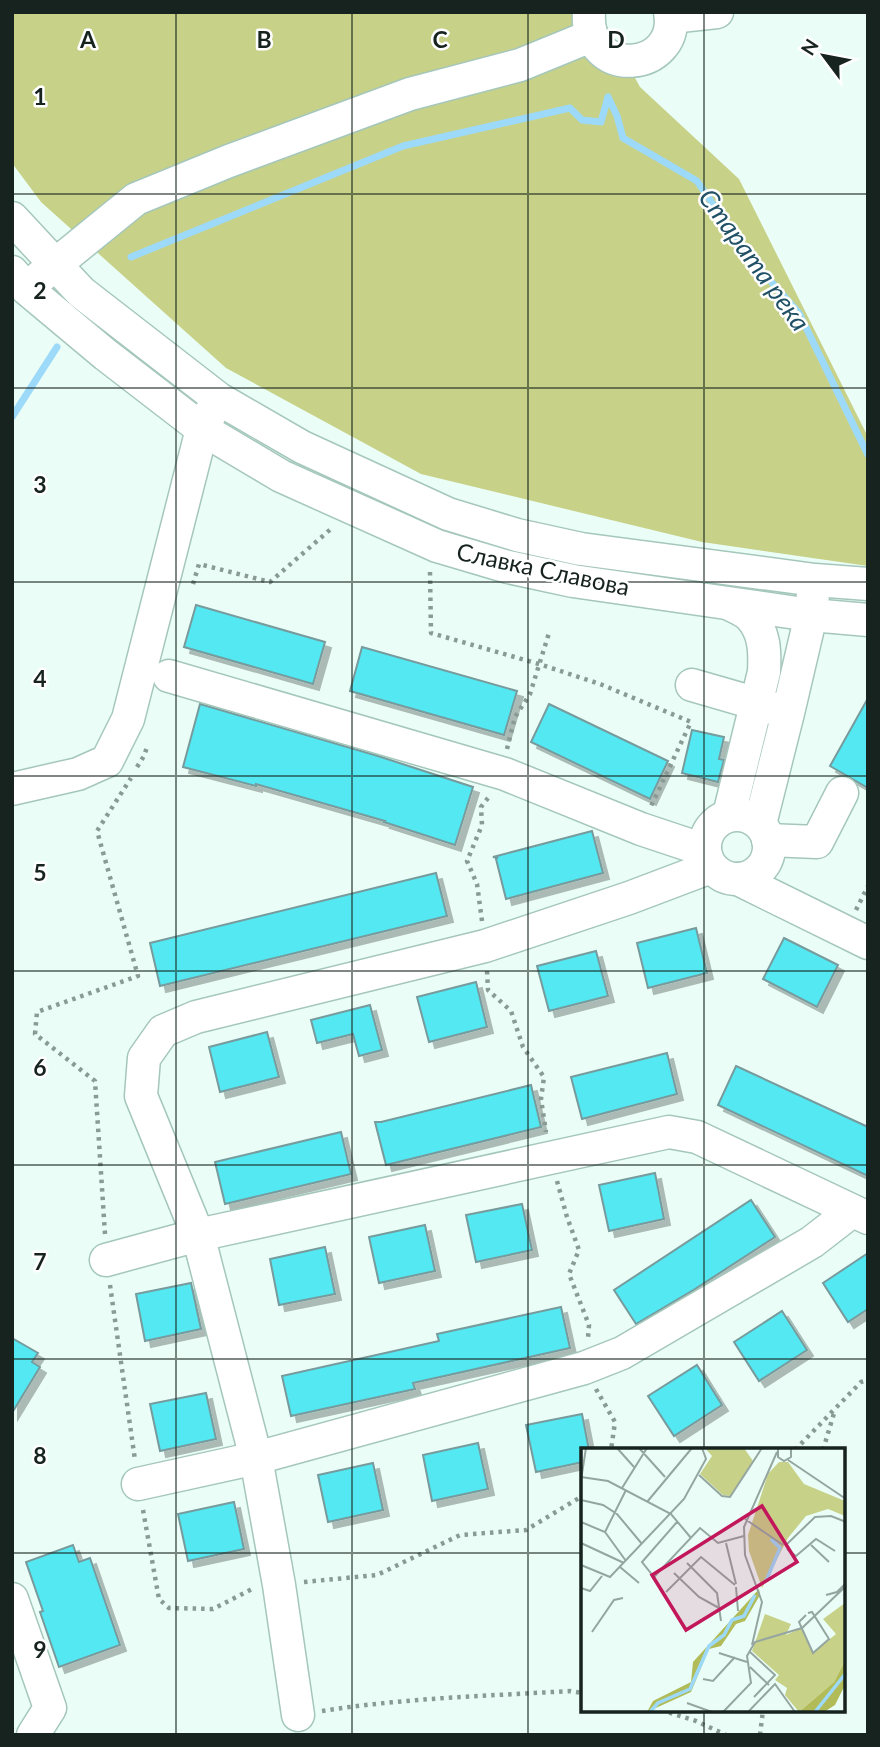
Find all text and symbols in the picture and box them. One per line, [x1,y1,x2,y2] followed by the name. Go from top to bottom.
[789,21,859,91] north arrow
[79,25,97,53] text: A
[256,25,272,53] text: B
[432,25,448,53] text: C
[607,25,625,53] text: D
[796,34,823,59] text: N
[33,82,47,110] text: 1
[692,182,817,337] water label: Старата река
[33,276,47,304] text: 2
[33,470,47,498] text: 3
[454,536,632,601] street label: Славка Славова
[33,664,47,692] text: 4
[33,858,47,886] text: 5
[33,1053,47,1081] text: 6
[33,1247,47,1275] text: 7
[33,1441,47,1469] text: 8
[581,1448,845,1712] inset map
[33,1635,47,1663] text: 9

